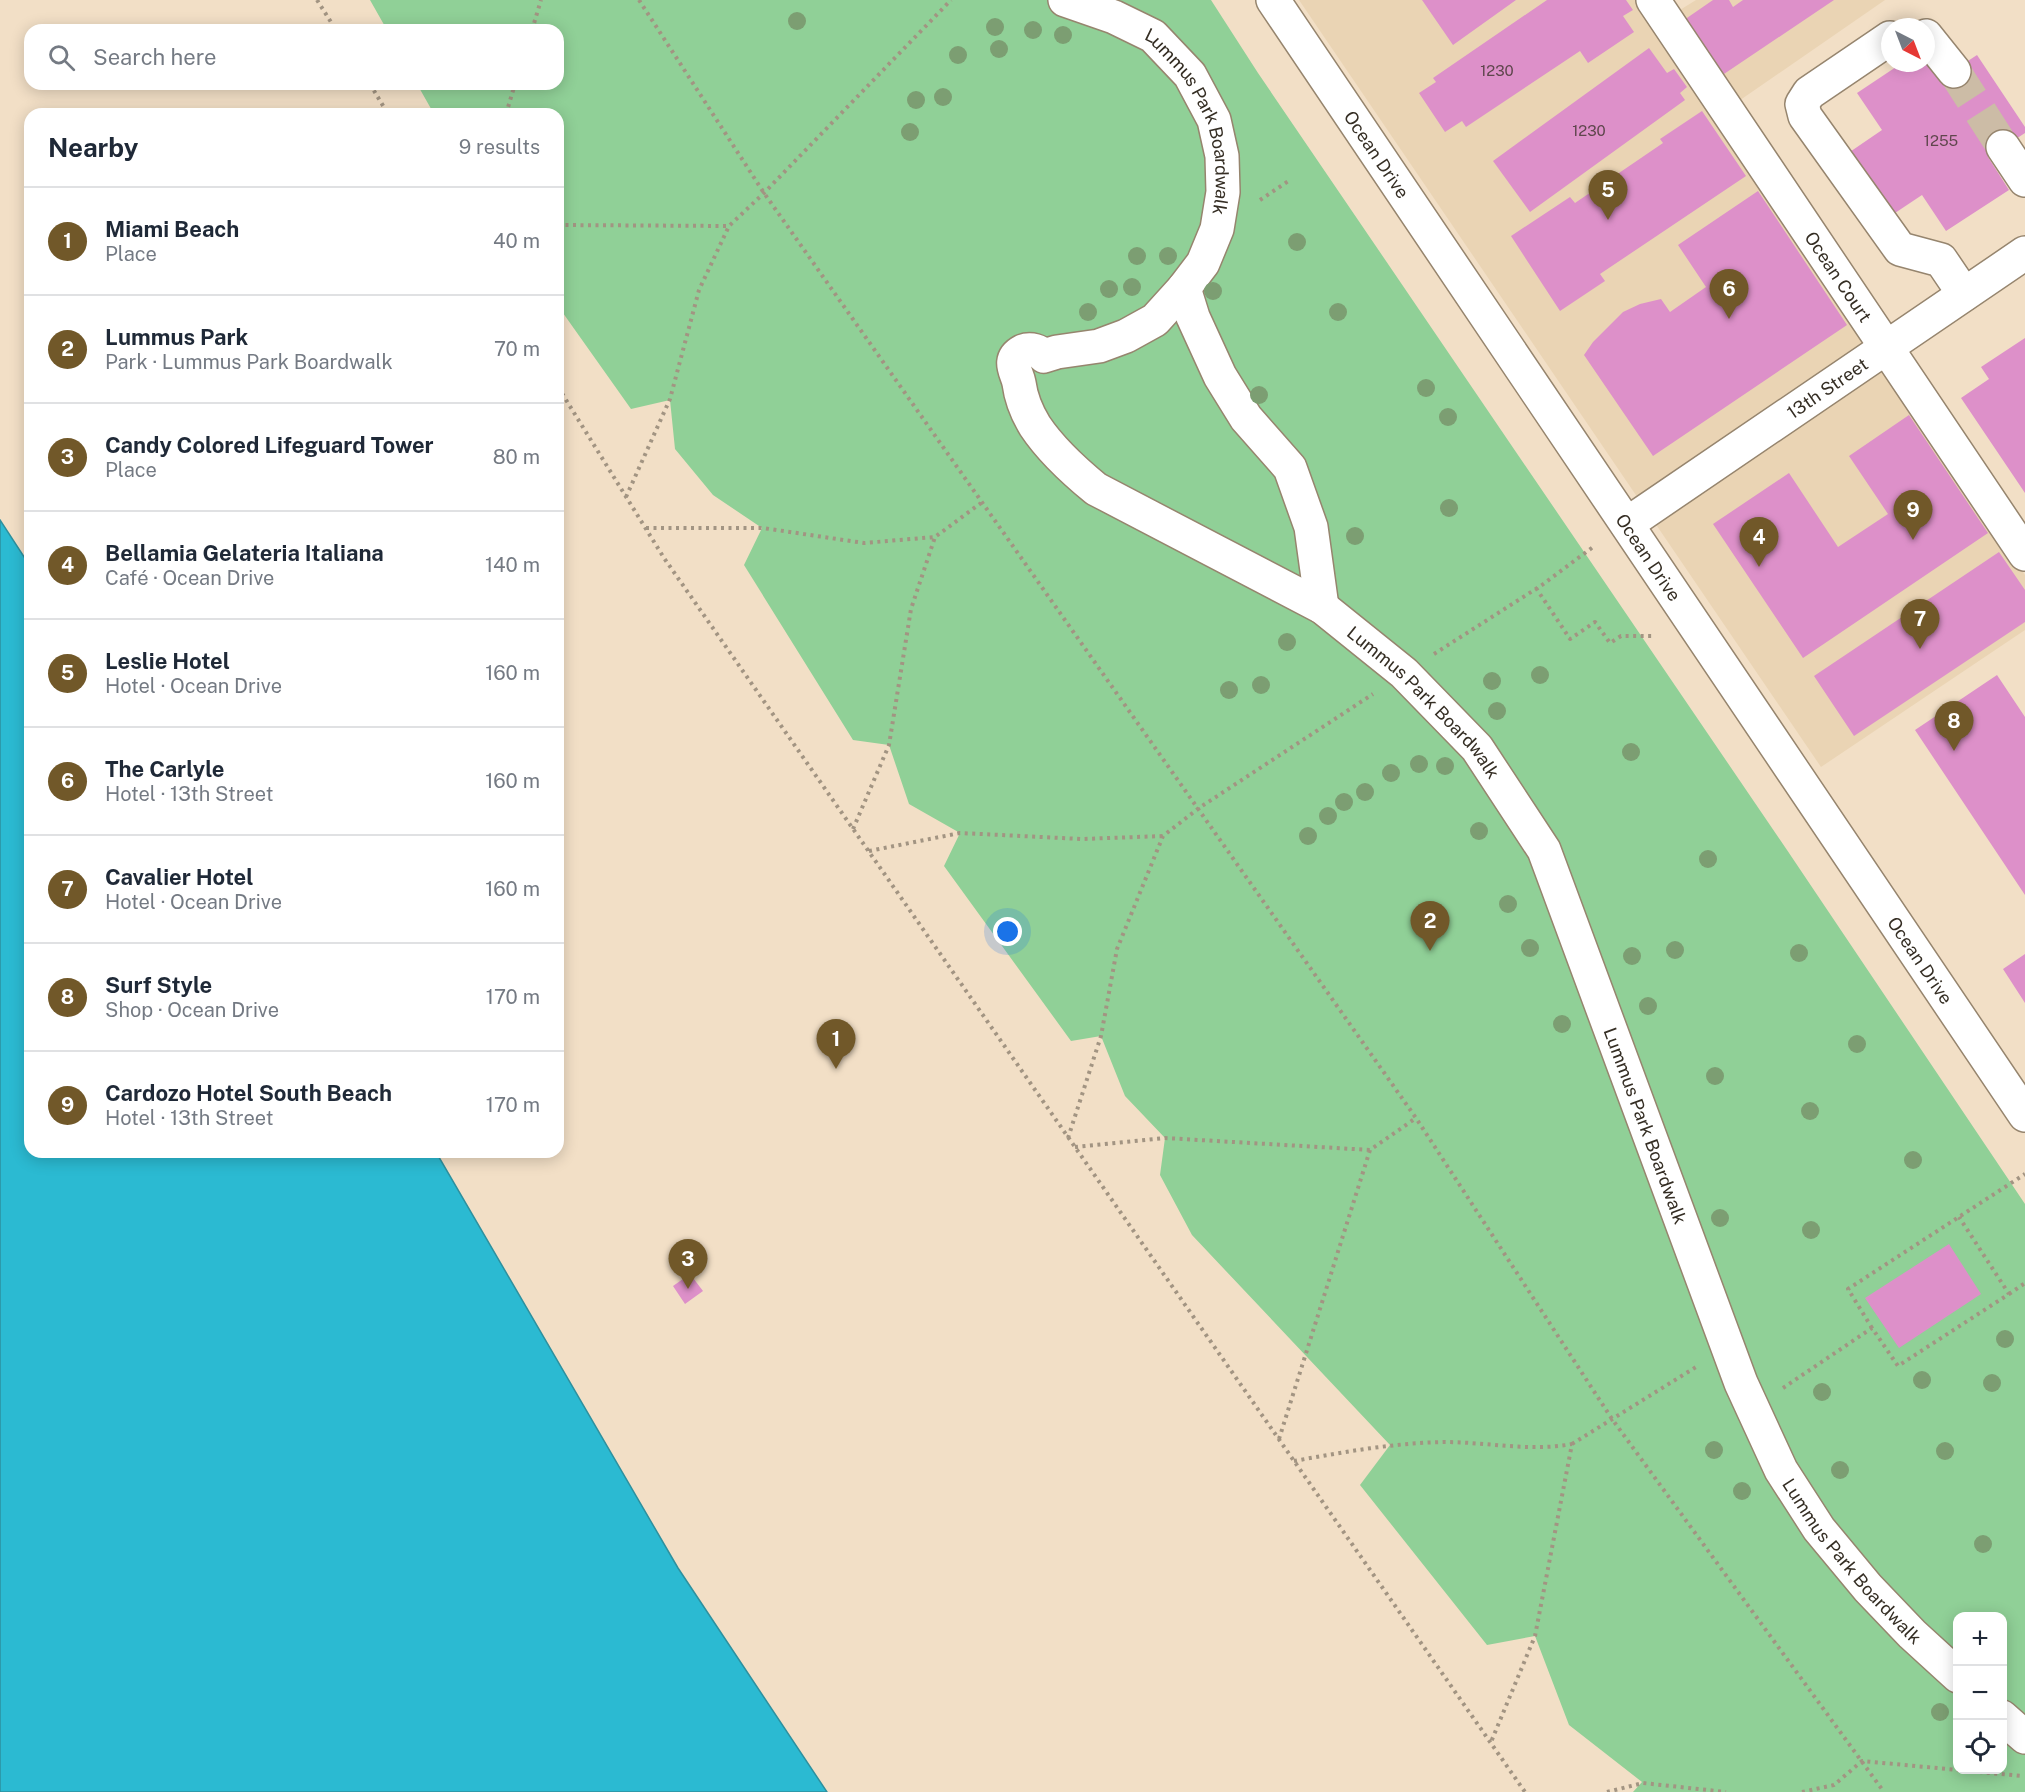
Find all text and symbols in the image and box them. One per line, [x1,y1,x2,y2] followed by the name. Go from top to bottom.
[1881,18,1935,72] north arrow
[1142,23,1234,216] street label: Lummus Park Boardwalk
[24,24,564,90] search box
[45,41,78,74] icon: search
[93,44,217,70] text: Search here
[1480,62,1514,79] house number: 1230
[1340,107,1414,202] street label: Ocean Drive
[1572,122,1606,139] house number: 1230
[48,132,138,163] text: Nearby
[1924,132,1958,149] house number: 1255
[459,135,540,159] text: 9 results
[1588,170,1628,220] pin: 5
[105,216,239,242] text: Miami Beach
[1801,227,1876,326] street label: Ocean Court
[63,229,72,253] text: 1
[493,229,540,253] text: 40 m
[105,242,157,266] text: Place
[1710,270,1748,319] pin: 6
[105,324,248,350] text: Lummus Park
[61,337,74,361] text: 2
[494,337,540,361] text: 70 m
[105,350,393,374] text: Park · Lummus Park Boardwalk
[1783,353,1871,423] street label: 13th Street
[105,432,434,458] text: Candy Colored Lifeguard Tower
[61,445,74,469] text: 3
[493,445,540,469] text: 80 m
[105,458,157,482] text: Place
[1894,490,1932,540] pin: 9
[1612,509,1686,605] street label: Ocean Drive
[1740,518,1778,567] pin: 4
[105,540,384,566] text: Bellamia Gelateria Italiana
[61,553,74,577] text: 4
[485,553,540,577] text: 140 m
[105,566,274,590] text: Café · Ocean Drive
[1900,600,1940,649] pin: 7
[1343,621,1504,782] street label: Lummus Park Boardwalk
[105,648,230,674] text: Leslie Hotel
[61,661,74,685] text: 5
[485,661,540,685] text: 160 m
[105,674,282,698] text: Hotel · Ocean Drive
[1934,702,1974,751] pin: 8
[105,756,225,782] text: The Carlyle
[61,769,74,793] text: 6
[485,769,540,793] text: 160 m
[105,782,273,806] text: Hotel · 13th Street
[105,864,253,890] text: Cavalier Hotel
[61,877,74,901] text: 7
[485,877,540,901] text: 160 m
[105,890,282,914] text: Hotel · Ocean Drive
[1410,902,1450,951] pin: 2
[1884,912,1957,1008] street label: Ocean Drive
[993,917,1022,946] your location
[105,972,212,998] text: Surf Style
[61,985,74,1009] text: 8
[486,985,540,1009] text: 170 m
[105,998,279,1022] text: Shop · Ocean Drive
[816,1020,856,1069] pin: 1
[1600,1024,1692,1227] street label: Lummus Park Boardwalk
[105,1080,392,1106] text: Cardozo Hotel South Beach
[61,1093,74,1117] text: 9
[486,1093,540,1117] text: 170 m
[105,1106,273,1130] text: Hotel · 13th Street
[668,1240,708,1289] pin: 3
[1779,1474,1926,1648] street label: Lummus Park Boardwalk
[1953,1612,2007,1774] map controls
[1953,1612,2007,1666] button: +
[1953,1666,2007,1720] button: −
[1953,1720,2007,1774] button: locate

